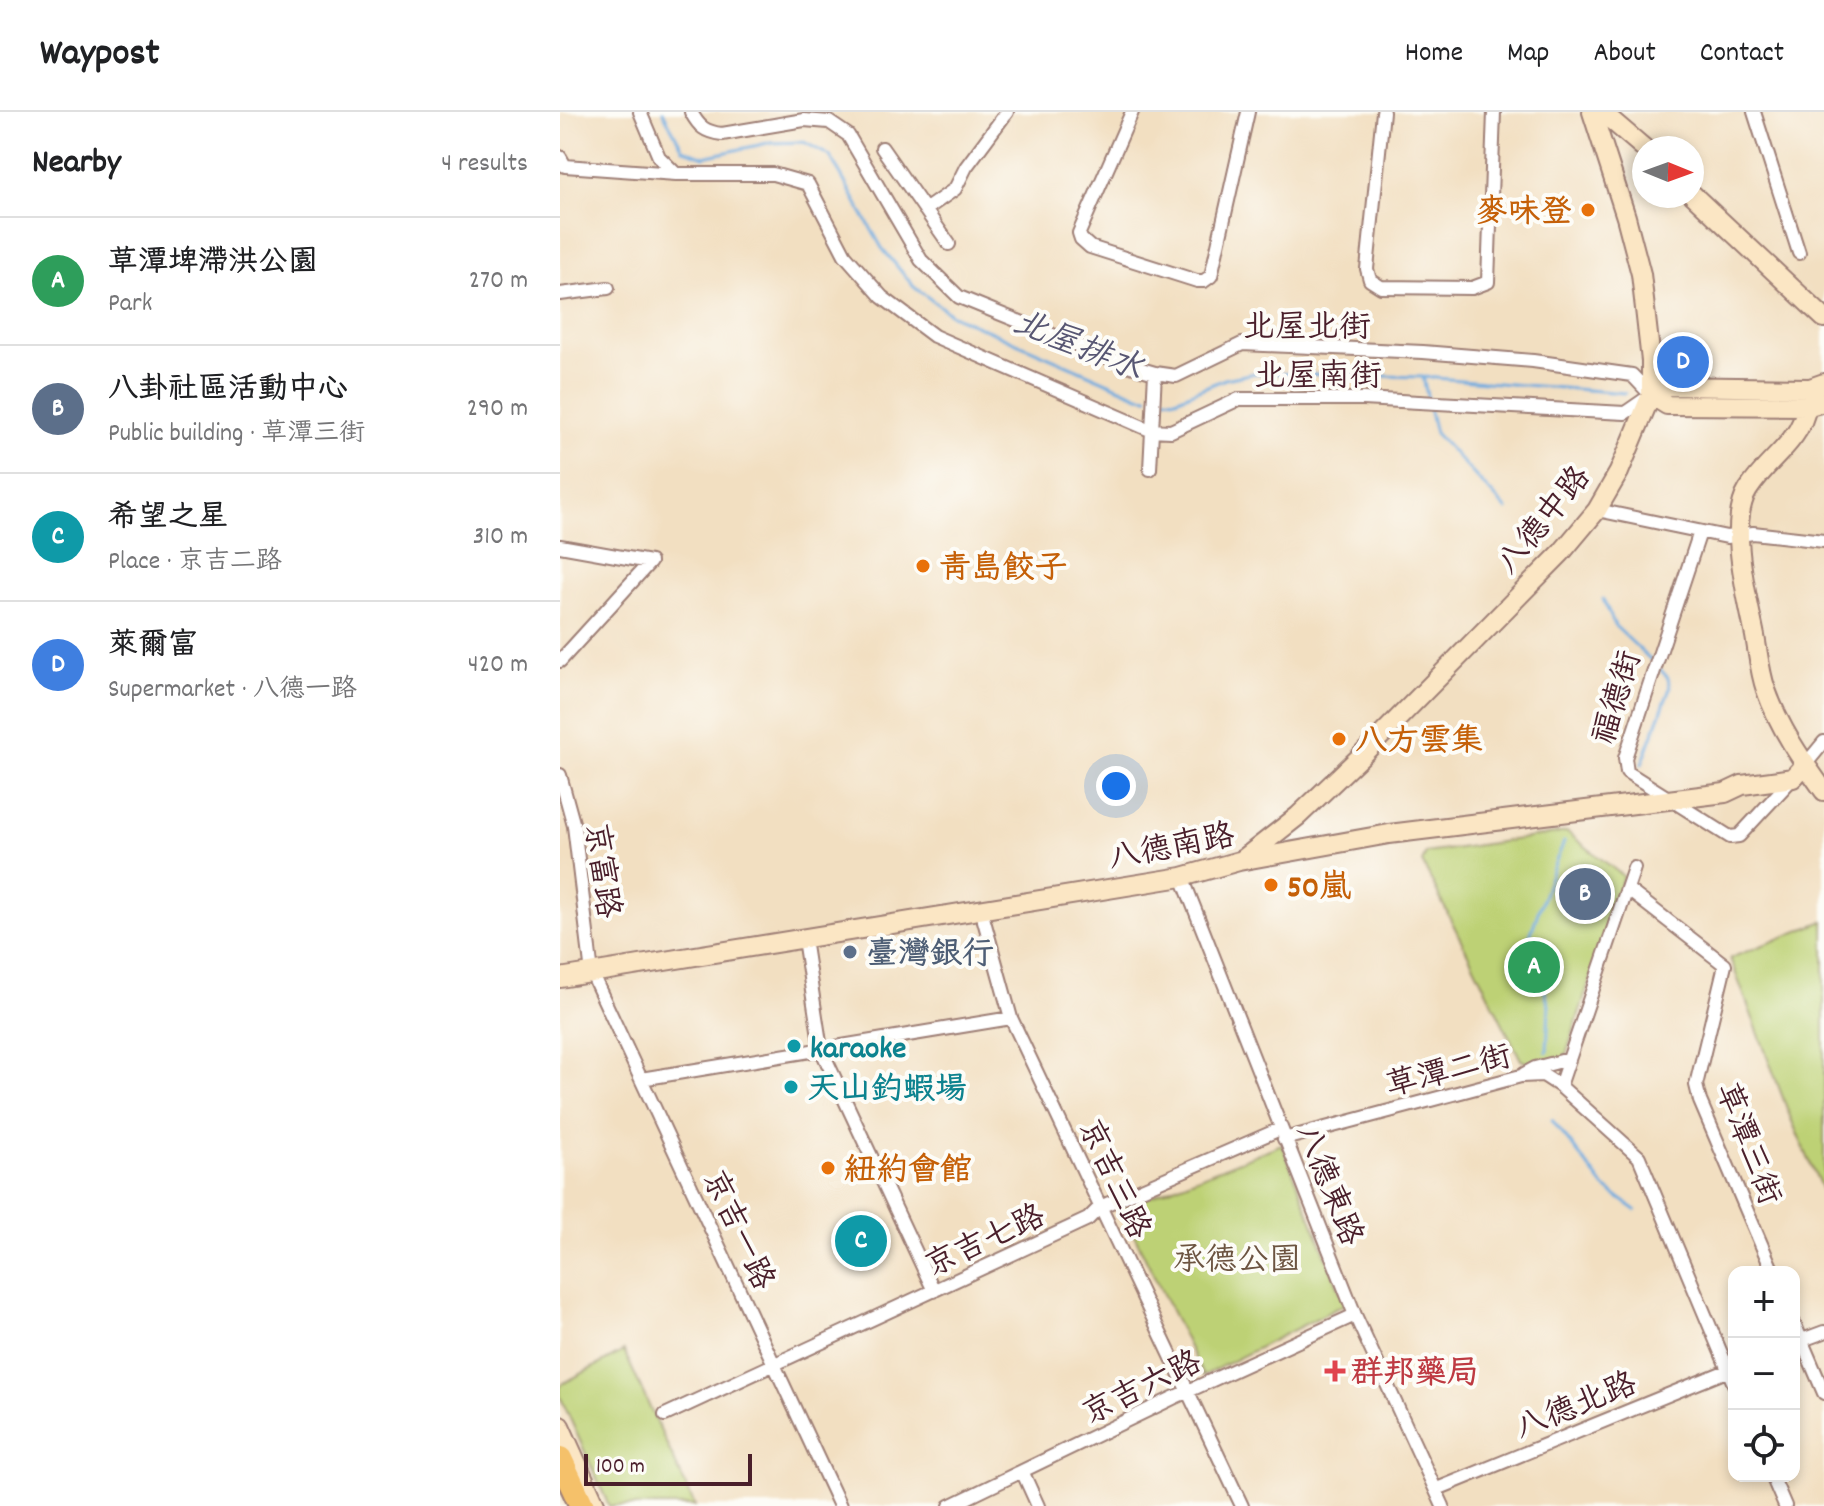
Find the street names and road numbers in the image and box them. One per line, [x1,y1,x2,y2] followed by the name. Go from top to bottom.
[1243,307,1371,353] street label: 北屋北街
[1254,356,1382,402] street label: 北屋南街
[1488,458,1604,586] street label: 八德中路
[1584,646,1656,751] street label: 福德街
[1105,815,1239,885] street label: 八德南路
[570,820,629,921] street label: 京富路
[1382,1036,1517,1112] street label: 草潭二街
[1701,1077,1790,1213] street label: 草潭三街
[1064,1112,1159,1248] street label: 京吉三路
[1281,1118,1372,1254] street label: 八德東路
[688,1163,783,1299] street label: 京吉一路
[918,1196,1054,1291] street label: 京吉七路
[1076,1342,1211,1439] street label: 京吉六路
[1509,1363,1645,1454] street label: 八德北路

